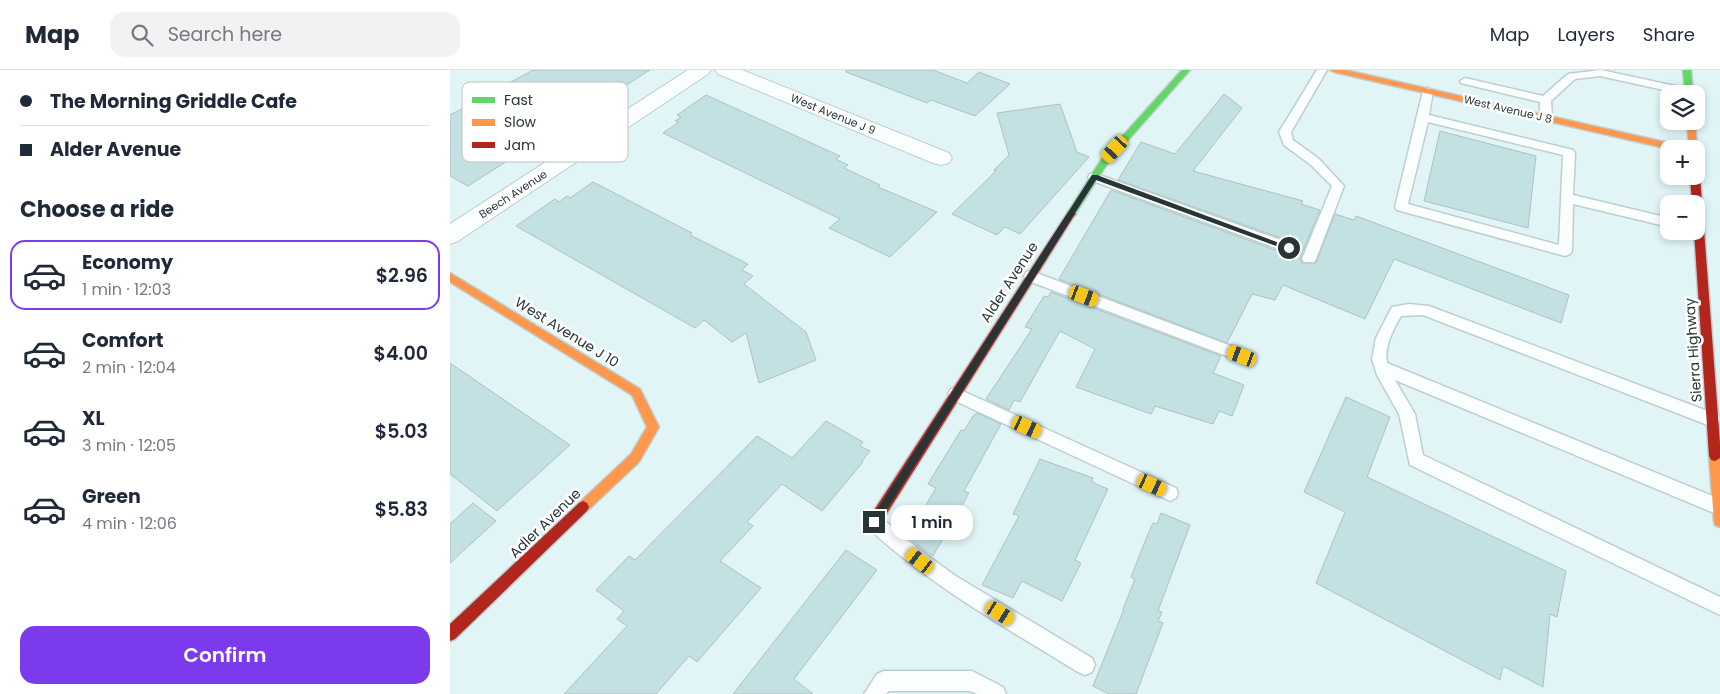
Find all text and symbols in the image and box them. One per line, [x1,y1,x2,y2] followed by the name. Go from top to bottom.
[110,12,460,57] search box
[25,18,80,51] text: Map
[128,21,156,49] icon: search
[168,21,282,48] text: Search here
[1490,22,1530,47] text: Map
[1558,22,1615,47] text: Layers
[1643,22,1695,47] text: Share
[462,82,628,162] legend
[1660,85,1705,240] map controls
[1660,85,1705,130] button: layers
[50,88,297,115] text: The Morning Griddle Cafe
[504,90,533,110] text: Fast
[788,90,878,138] street label: West Avenue J 9
[1462,91,1554,127] street label: West Avenue J 8
[504,112,537,132] text: Slow
[1099,133,1130,165] car
[504,135,535,155] text: Jam
[50,136,181,163] text: Alder Avenue
[1660,140,1705,185] button: +
[476,166,550,222] street label: Beech Avenue
[20,194,174,225] text: Choose a ride
[1660,195,1705,240] button: −
[975,237,1043,326] street label: Alder Avenue
[1278,237,1300,259] route start
[82,249,173,276] text: Economy
[22,253,67,298] icon: car
[376,262,428,289] text: $2.96
[82,278,171,301] text: 1 min · 12:03
[1067,284,1100,308] car
[511,292,623,372] street label: West Avenue J 10
[1679,297,1707,403] street label: Sierra Highway
[82,327,164,354] text: Comfort
[22,331,67,376] icon: car
[374,340,428,367] text: $4.00
[1225,344,1258,368] car
[82,356,176,379] text: 2 min · 12:04
[82,405,105,432] text: XL
[22,409,67,454] icon: car
[1010,414,1043,440] car
[375,418,428,445] text: $5.03
[82,434,176,457] text: 3 min · 12:05
[1135,472,1168,498] car
[82,483,141,510] text: Green
[505,483,585,562] street label: Adler Avenue
[22,487,67,532] icon: car
[375,496,428,523] text: $5.83
[892,504,974,540] callout: 1 min
[863,511,885,533] route end
[911,511,953,534] text: 1 min
[82,512,177,535] text: 4 min · 12:06
[903,546,936,576] car
[983,599,1016,627] car
[20,626,430,684] button: Confirm

